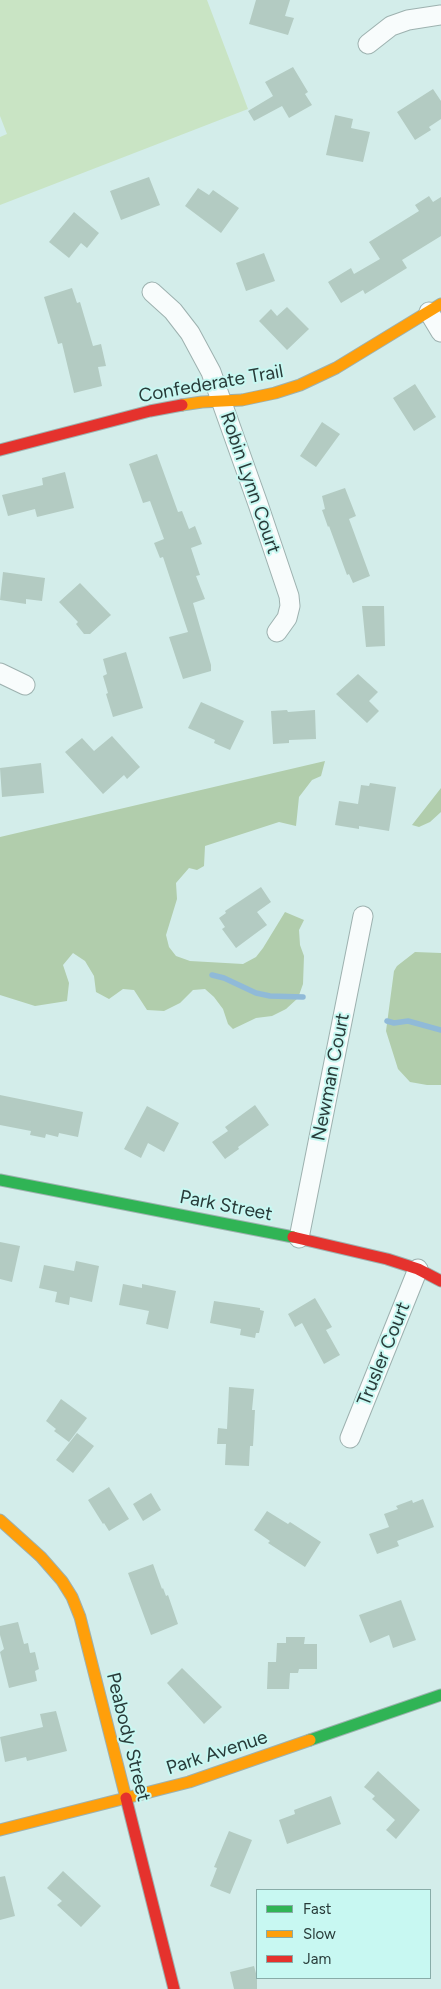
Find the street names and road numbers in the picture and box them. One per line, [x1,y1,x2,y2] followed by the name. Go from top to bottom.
[137,360,285,408] street label: Confederate Trail
[215,409,285,557] street label: Robin Lynn Court
[307,1011,355,1143] street label: Newman Court
[178,1186,274,1226] street label: Park Street
[353,1299,415,1409] street label: Trusler Court
[101,1670,155,1804] street label: Peabody Street
[164,1726,270,1780] street label: Park Avenue

